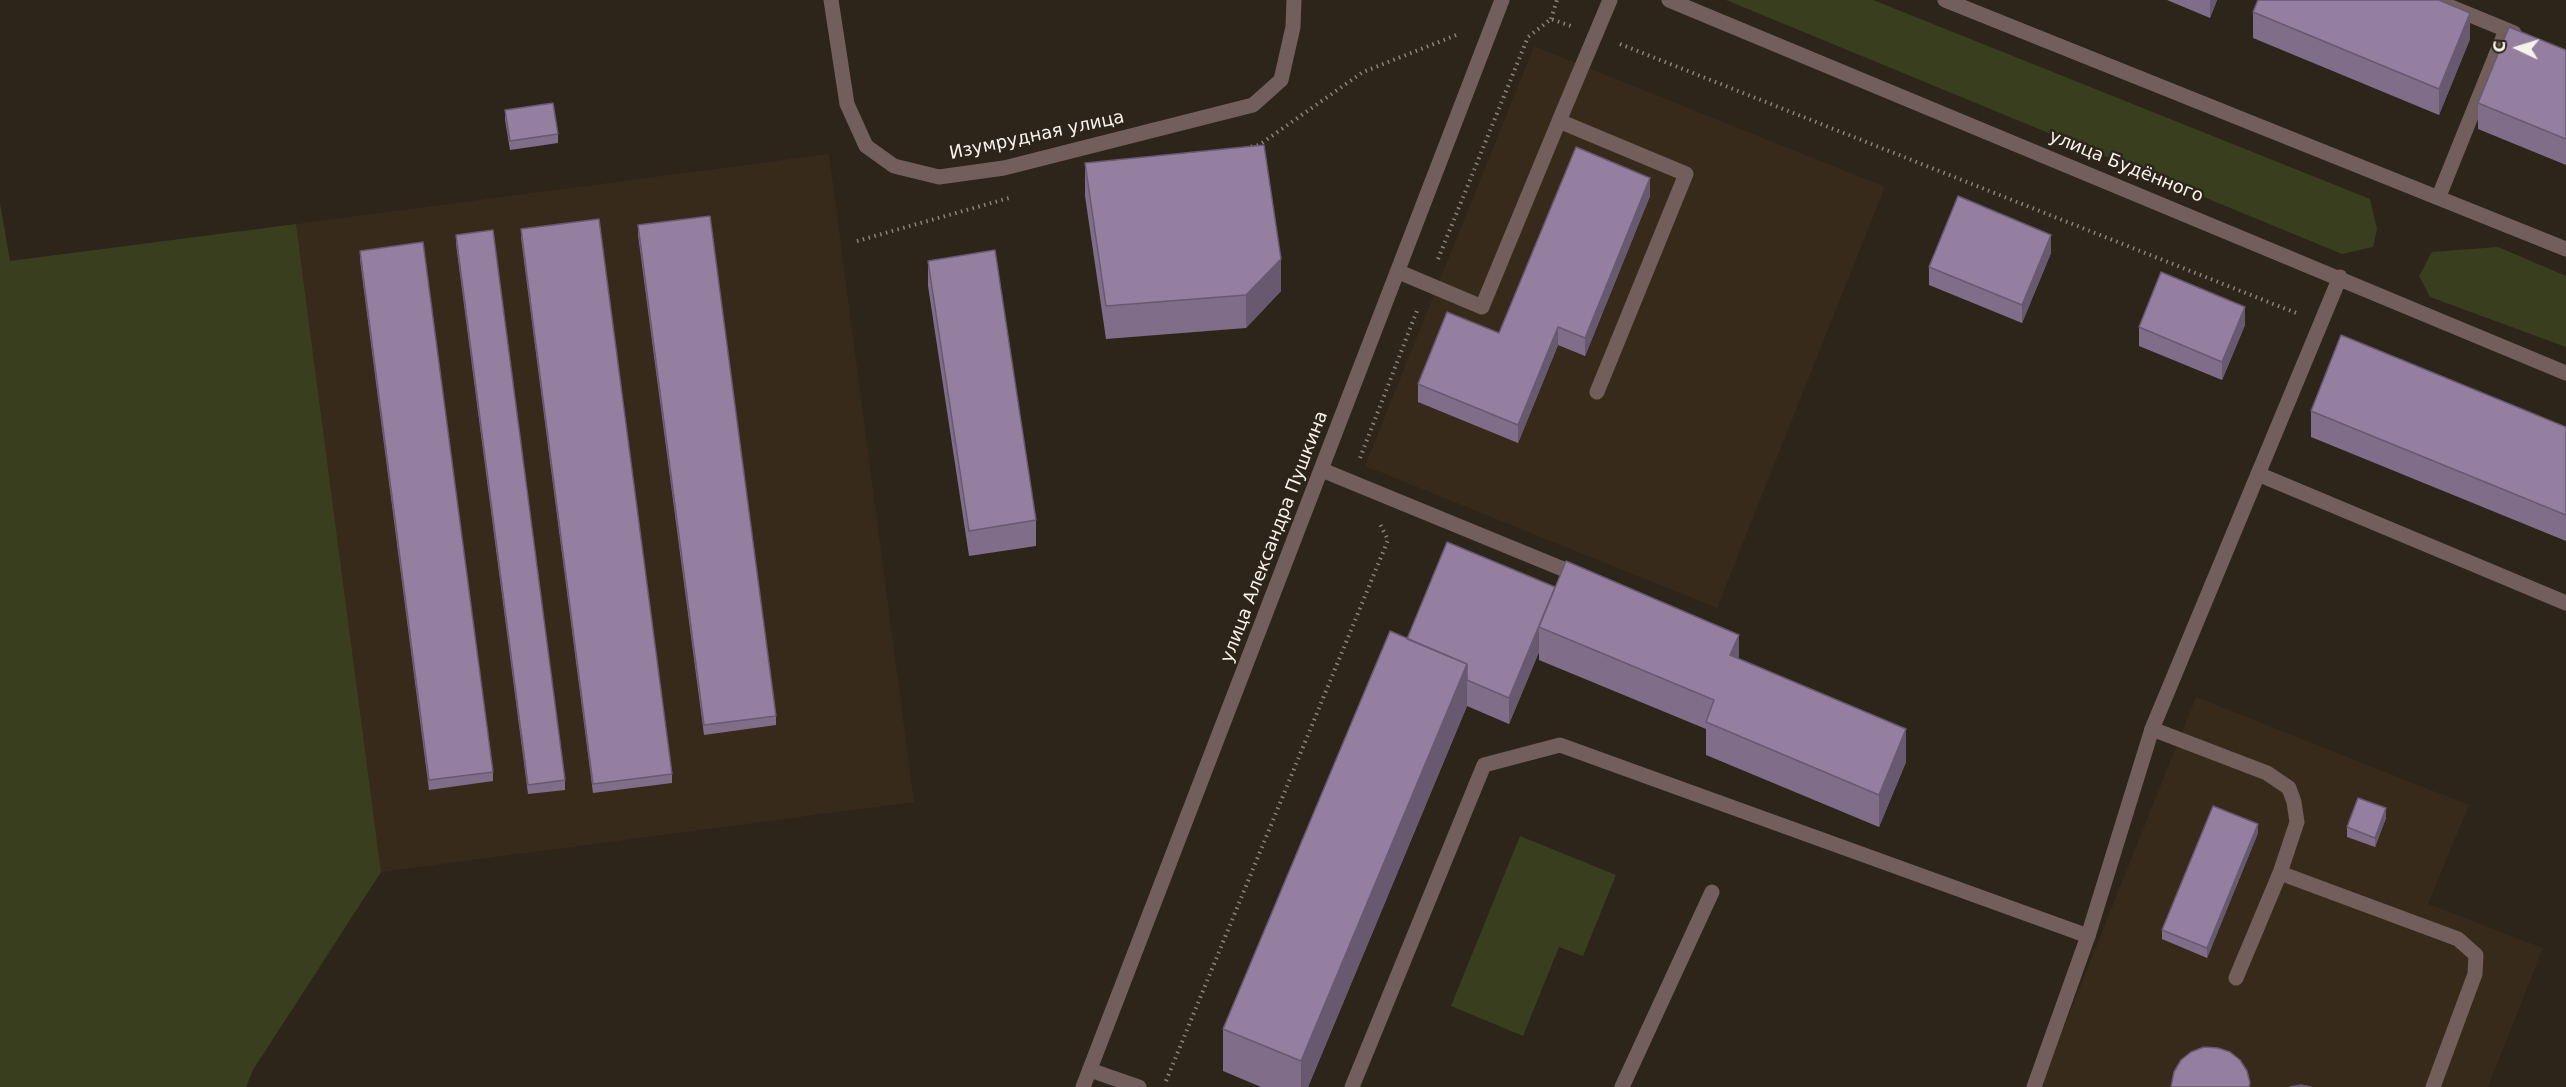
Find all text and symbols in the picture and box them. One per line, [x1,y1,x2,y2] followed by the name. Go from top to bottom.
[2488,18,2548,78] north arrow
[2490,40,2509,53] text: С
[948,107,1126,165] street label: Изумрудная улица
[2046,126,2206,208] street label: улица Будённого
[1217,408,1333,666] street label: улица Александра Пушкина

